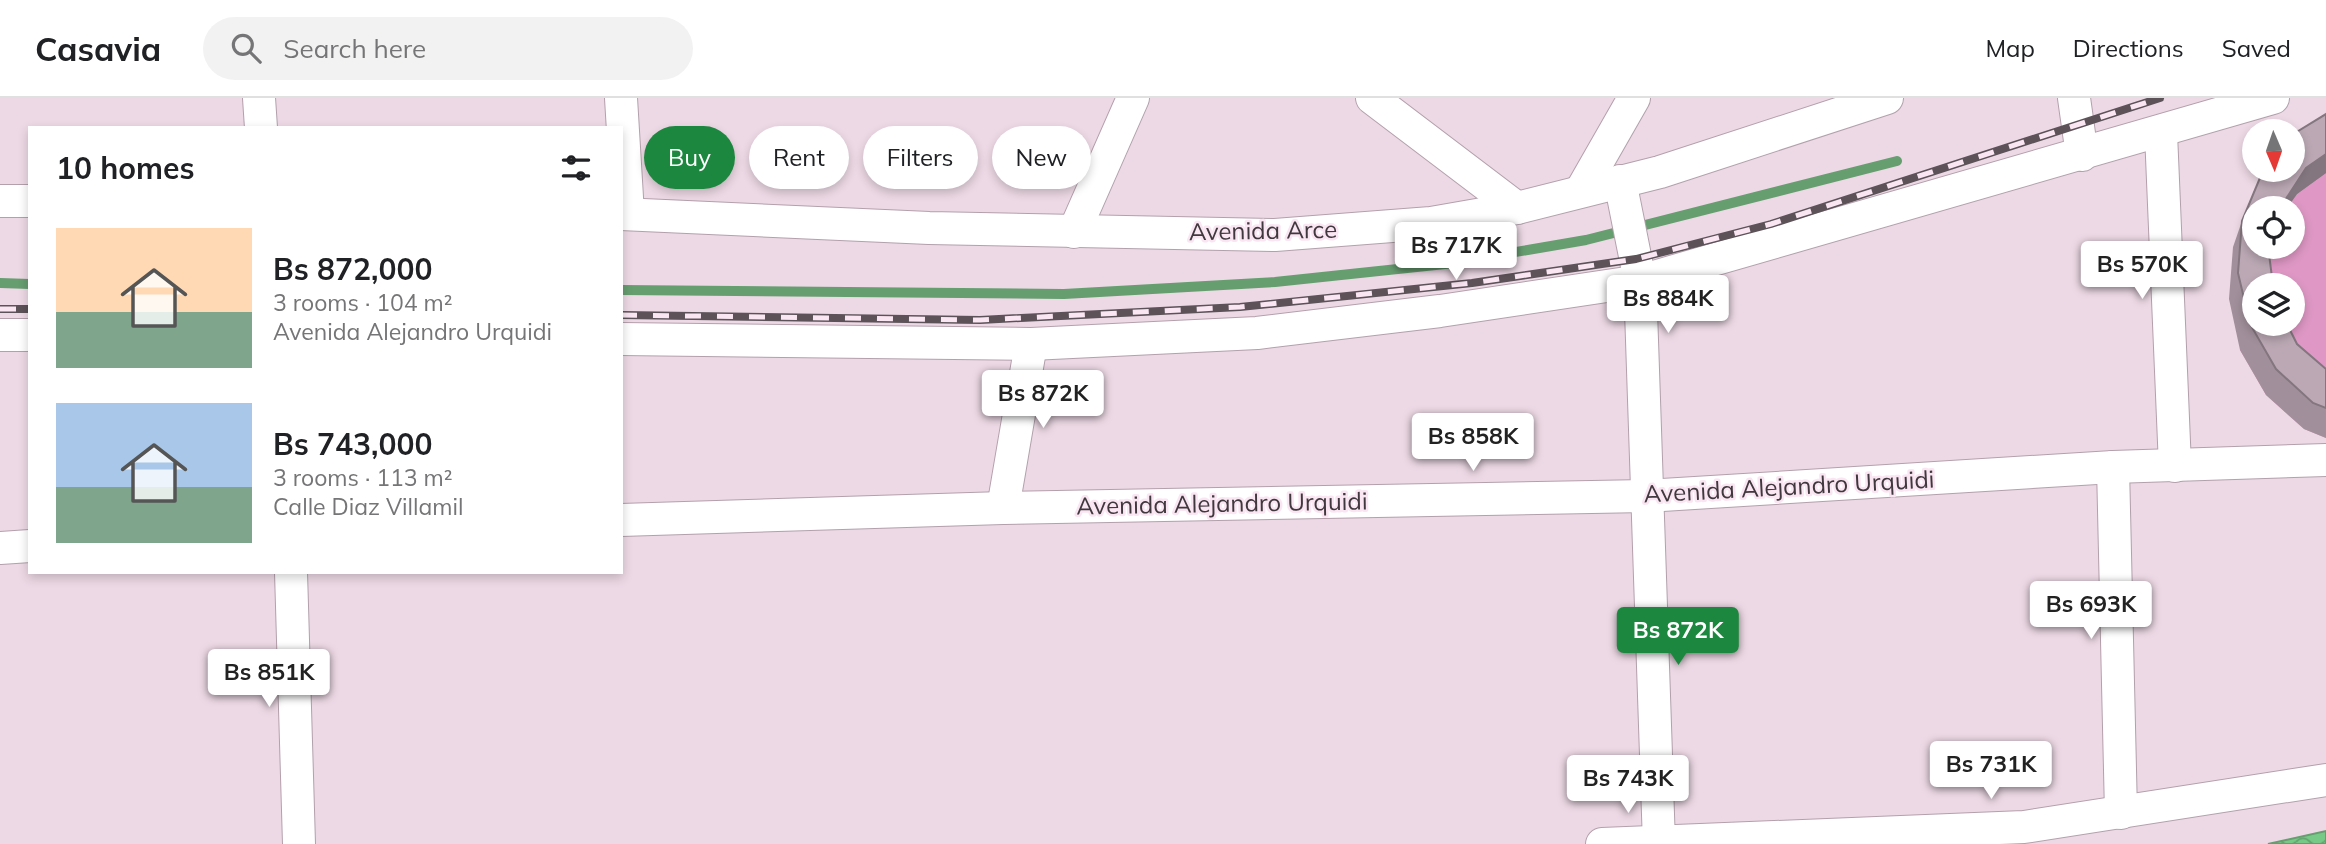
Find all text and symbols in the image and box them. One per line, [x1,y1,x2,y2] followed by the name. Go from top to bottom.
[203,17,693,80] search box
[35,28,161,69] text: Casavia
[227,29,265,67] icon: search
[283,32,426,65] text: Search here
[1985,33,2035,63] text: Map
[2073,33,2184,63] text: Directions
[2222,33,2291,63] text: Saved
[2242,119,2305,182] north arrow
[2242,119,2305,336] map controls
[644,126,735,189] chip: Buy
[749,126,849,189] chip: Rent
[863,126,978,189] chip: Filters
[992,126,1091,189] chip: New
[56,149,195,187] text: 10 homes
[557,149,595,187] icon: filters
[2242,196,2305,259] button: locate
[1189,214,1337,246] street label: Avenida Arce
[1391,222,1521,282] pin: Bs 717K
[1411,230,1501,259] text: Bs 717K
[2077,242,2207,301] pin: Bs 570K
[2097,249,2187,278] text: Bs 570K
[273,250,432,288] text: Bs 872,000
[112,256,196,340] icon: home
[2242,273,2305,336] button: layers
[1603,275,1733,335] pin: Bs 884K
[1623,283,1713,312] text: Bs 884K
[273,288,453,317] text: 3 rooms · 104 m²
[273,317,552,346] text: Avenida Alejandro Urquidi
[978,370,1108,430] pin: Bs 872K
[998,378,1088,407] text: Bs 872K
[1408,414,1538,473] pin: Bs 858K
[1428,421,1518,450] text: Bs 858K
[273,425,432,463] text: Bs 743,000
[112,431,196,515] icon: home
[273,463,453,492] text: 3 rooms · 113 m²
[1643,463,1935,509] street label: Avenida Alejandro Urquidi
[1076,485,1368,521] street label: Avenida Alejandro Urquidi
[273,492,463,521] text: Calle Diaz Villamil
[2026,582,2156,641] pin: Bs 693K
[2046,589,2136,618] text: Bs 693K
[1613,608,1743,667] pin: Bs 872K
[1633,615,1723,644] text: Bs 872K
[204,650,334,709] pin: Bs 851K
[224,657,314,686] text: Bs 851K
[1926,742,2056,801] pin: Bs 731K
[1946,749,2036,778] text: Bs 731K
[1563,756,1693,815] pin: Bs 743K
[1583,763,1673,792] text: Bs 743K

